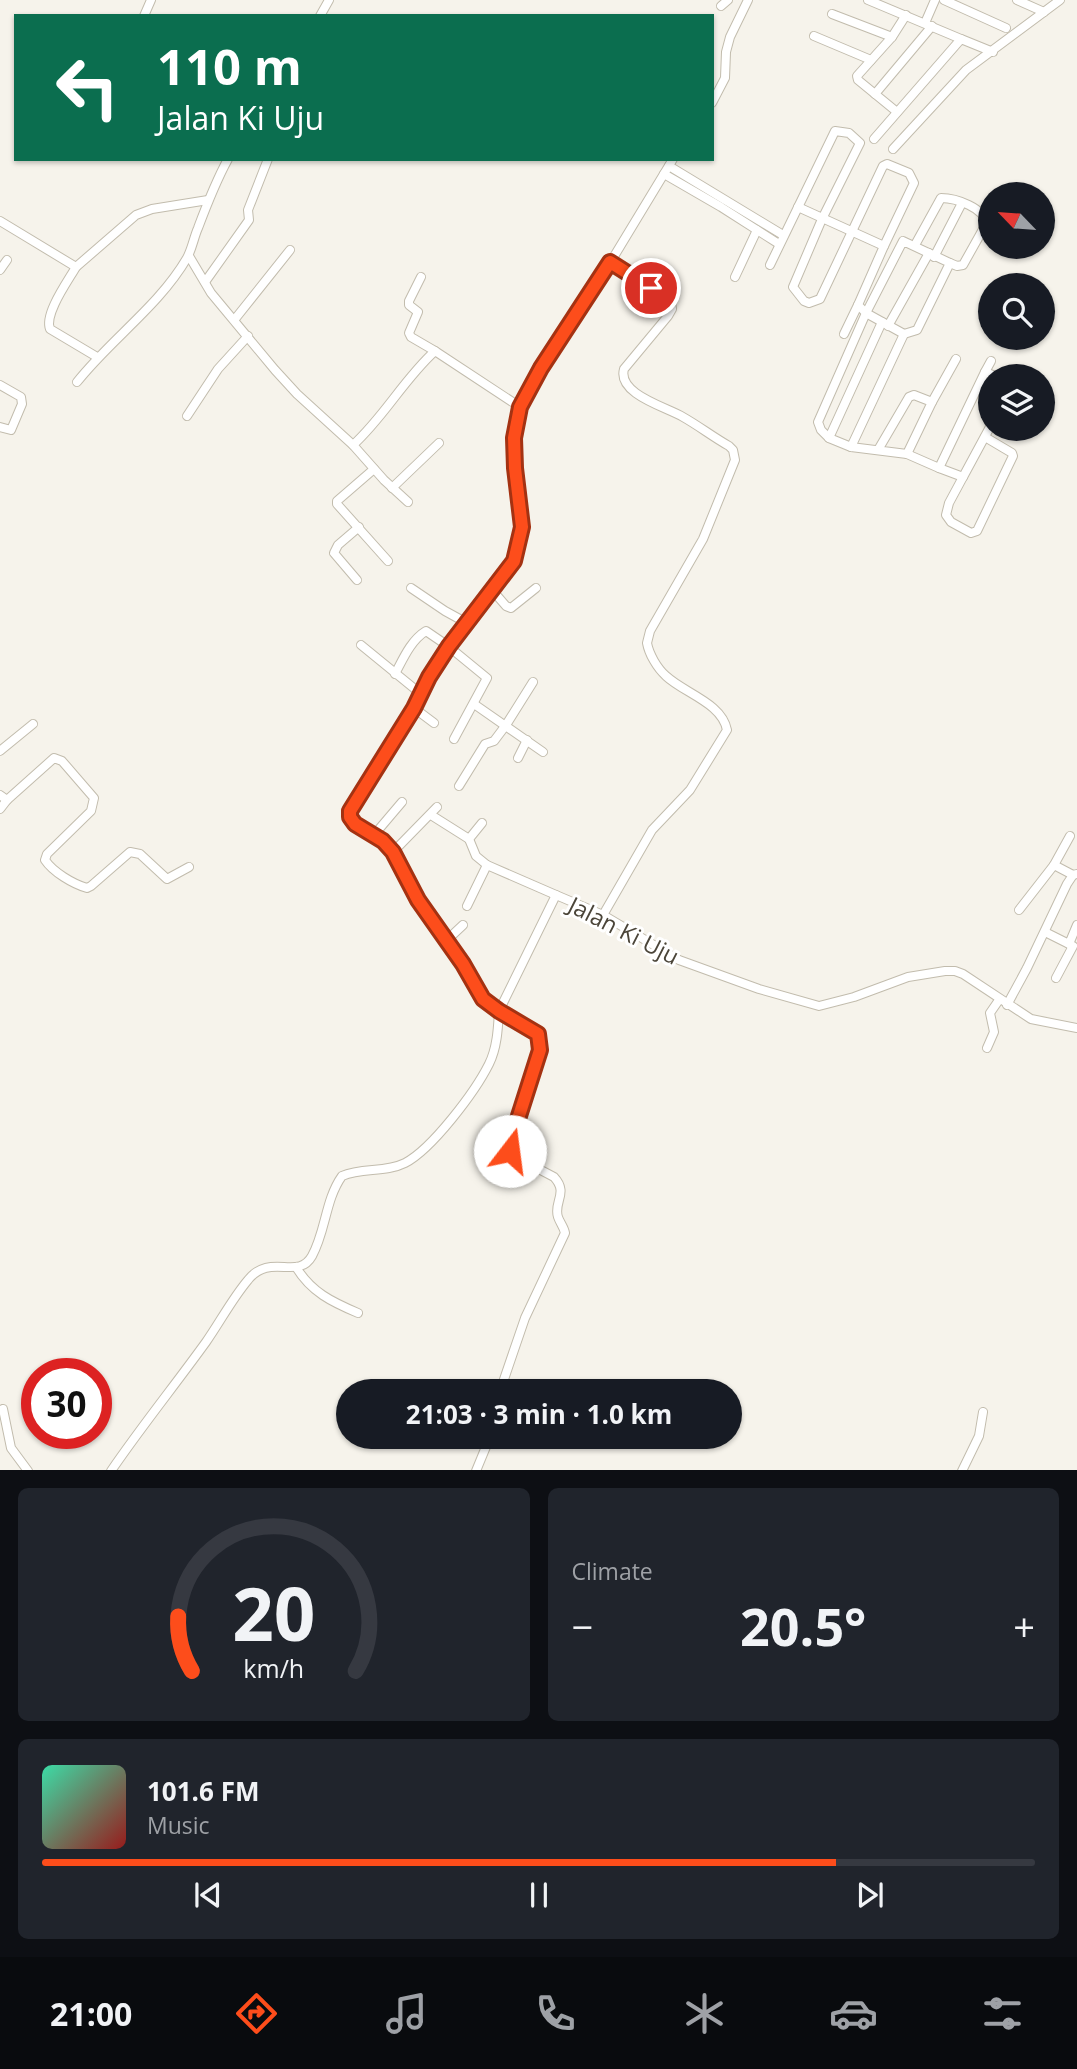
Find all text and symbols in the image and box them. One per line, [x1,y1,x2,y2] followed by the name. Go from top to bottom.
[157,33,302,99] text: 110 m
[42,42,133,133] icon: left
[157,96,324,139] text: Jalan Ki Uju
[978,182,1055,259] north arrow
[978,182,1055,441] map controls
[621,258,681,318] pin
[632,269,670,307] icon: arrive
[978,273,1055,350] button: search
[978,364,1055,441] button: layers
[561,888,685,972] street label: Jalan Ki Uju
[473,1114,547,1188] position arrow
[21,1358,112,1449] speed limit sign: 30
[406,1396,672,1432] text: 21:03 · 3 min · 1.0 km
[572,1555,653,1587] text: Climate
[232,1563,315,1662] text: 20
[740,1590,866,1661] text: 20.5°
[572,1600,593,1652] text: −
[1013,1600,1035,1652] text: +
[243,1650,304,1684] text: km/h
[147,1773,259,1809] text: 101.6 FM
[147,1809,210,1841] text: Music
[189,1876,227,1914] icon: previous
[520,1876,558,1914] icon: pause
[851,1876,889,1914] icon: next
[232,1989,281,2038] icon: directions
[382,1989,431,2038] icon: music
[531,1989,580,2038] icon: phone
[680,1989,729,2038] icon: climate
[829,1989,878,2038] icon: car
[978,1989,1027,2038] icon: filters
[50,1992,132,2035] text: 21:00

